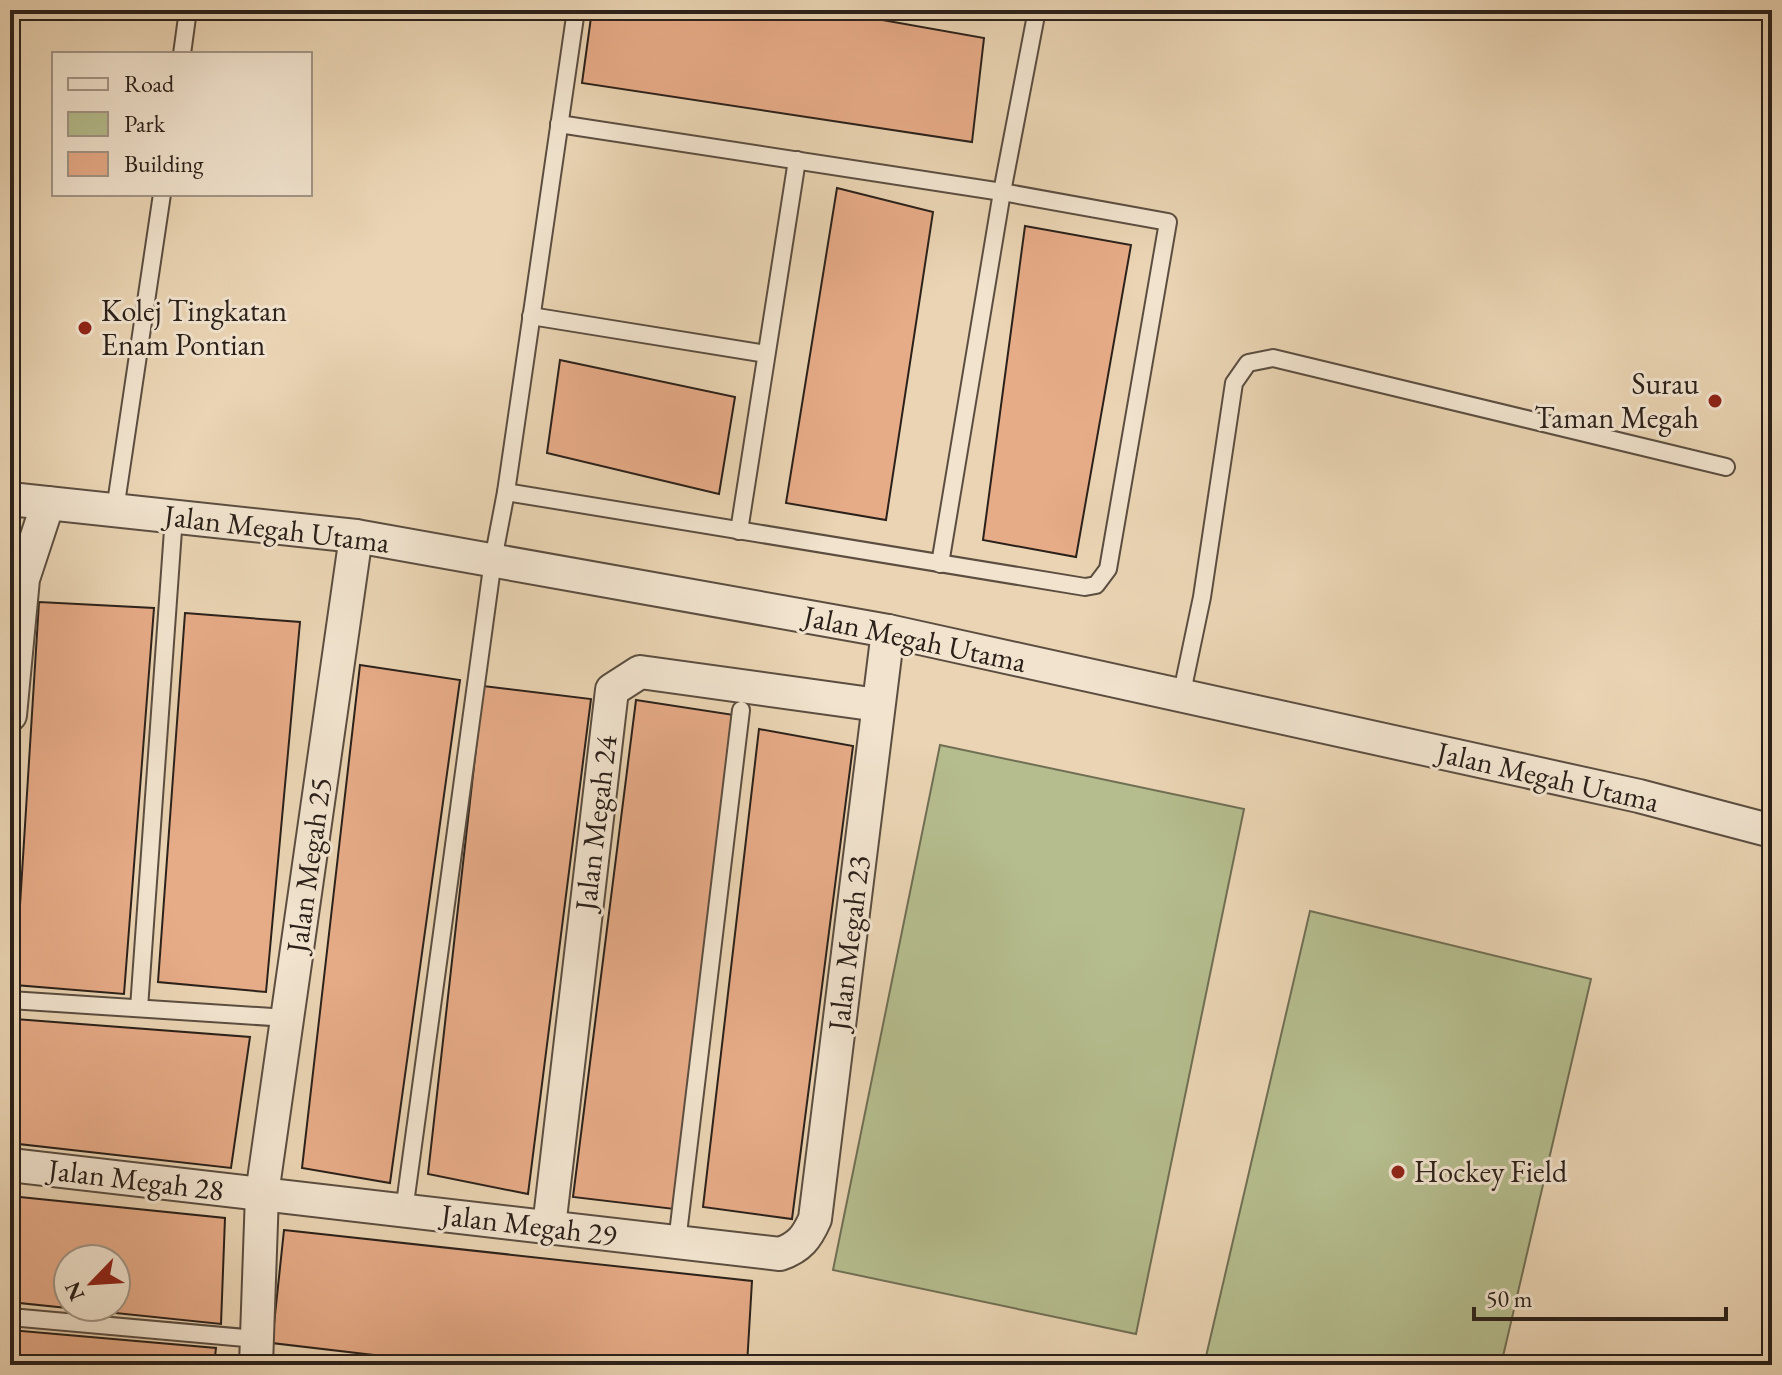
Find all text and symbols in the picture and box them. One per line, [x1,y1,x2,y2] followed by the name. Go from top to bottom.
[52,52,312,196] legend
[124,68,175,99] text: Road
[124,108,166,139] text: Park
[124,148,204,179] text: Building
[101,291,287,364] place label: Kolej Tingkatan Enam Pontian
[76,319,94,337] marker: Kolej Tingkatan Enam Pontian
[1534,364,1699,437] place label: Surau Taman Megah
[1706,392,1724,410] marker: Surau Taman Megah
[159,495,392,562] street label: Jalan Megah Utama
[797,595,1030,681] street label: Jalan Megah Utama
[1430,731,1663,821] street label: Jalan Megah Utama
[565,732,626,916] street label: Jalan Megah 24
[276,775,340,958] street label: Jalan Megah 25
[818,853,879,1036] street label: Jalan Megah 23
[43,1149,226,1210] street label: Jalan Megah 28
[1414,1152,1568,1191] place label: Hockey Field
[1389,1163,1407,1181] marker: Hockey Field
[436,1194,619,1255] street label: Jalan Megah 29
[52,1243,132,1323] north arrow
[1474,1271,1726,1321] scale bar
[57,1277,91,1305] text: N
[1486,1283,1533,1314] text: 50 m

